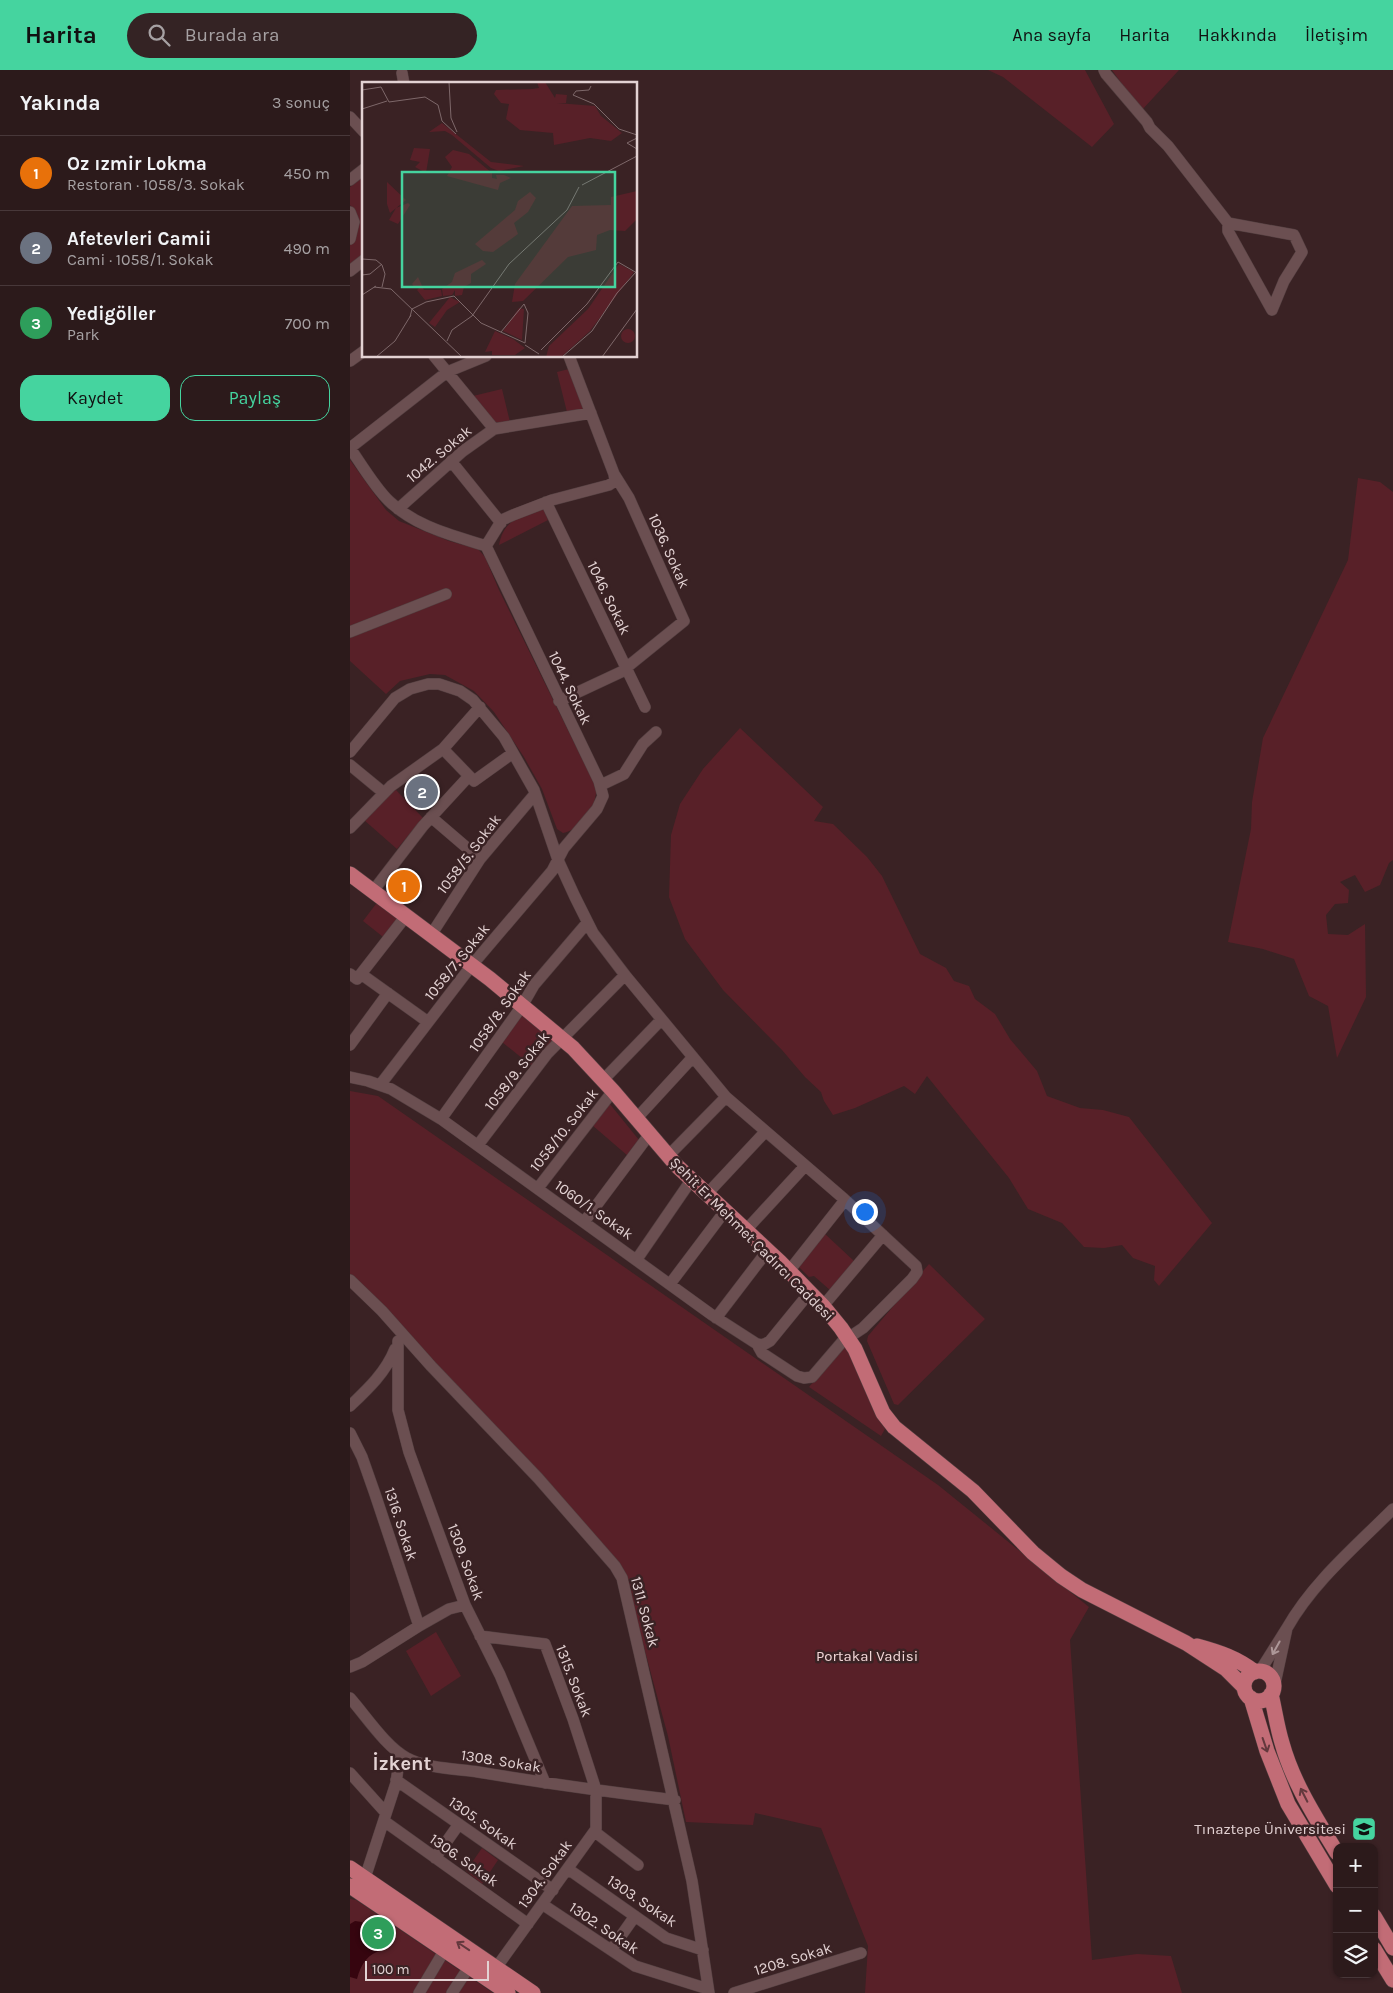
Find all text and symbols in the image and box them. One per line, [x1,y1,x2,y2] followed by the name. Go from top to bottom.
[127,13,477,58] search box
[25,21,97,49] text: Harita
[145,21,173,49] icon: search
[185,24,279,46] text: Burada ara
[1012,24,1091,46] text: Ana sayfa
[1119,24,1170,46] text: Harita
[1198,24,1277,46] text: Hakkında
[1305,24,1368,46] text: İletişim
[362,82,638,358] inset map
[20,91,101,115] text: Yakında
[272,93,330,112] text: 3 sonuç
[67,153,207,175] text: Oz ızmir Lokma
[33,164,39,183] text: 1
[284,164,330,183] text: 450 m
[67,175,245,194] text: Restoran · 1058/3. Sokak
[67,228,211,250] text: Afetevleri Camii
[31,239,41,258] text: 2
[284,239,330,258] text: 490 m
[67,250,214,269] text: Cami · 1058/1. Sokak
[67,303,155,325] text: Yedigöller
[31,314,41,333] text: 3
[285,314,330,333] text: 700 m
[67,325,99,344] text: Park
[20,375,170,421] button: Kaydet
[180,375,330,421] button: Paylaş
[403,422,475,486] street label: 1042. Sokak
[645,511,693,591] street label: 1036. Sokak
[583,558,635,638] street label: 1046. Sokak
[545,648,595,728] street label: 1044. Sokak
[406,773,438,811] pin: 2
[433,811,505,897] street label: 1058/5. Sokak
[388,867,420,905] pin: 1
[421,920,493,1004] street label: 1058/7. Sokak
[465,967,535,1055] street label: 1058/8. Sokak
[481,1028,553,1114] street label: 1058/9. Sokak
[526,1085,602,1175] street label: 1058/10. Sokak
[666,1153,838,1325] street label: Şehit Er Mehmet Çadırcı Caddesi
[551,1176,637,1244] street label: 1060/1. Sokak
[852,1199,878,1225] your location
[381,1485,421,1563] street label: 1316. Sokak
[444,1521,488,1603] street label: 1309. Sokak
[627,1575,663,1649] street label: 1311. Sokak
[1270,1640,1280,1654] one-way arrow
[552,1642,596,1720] street label: 1315. Sokak
[816,1647,918,1665] park label: Portakal Vadisi
[1261,1737,1270,1752] one-way arrow
[460,1746,542,1776] street label: 1308. Sokak
[373,1752,431,1775] district label: İzkent
[1299,1788,1309,1803] one-way arrow
[445,1793,521,1853] street label: 1305. Sokak
[1351,1816,1377,1842] school or university icon: Tınaztepe Üniversitesi
[1194,1820,1346,1838] place label: Tınaztepe Üniversitesi
[426,1830,502,1890] street label: 1306. Sokak
[514,1836,576,1912] street label: 1304. Sokak
[1333,1843,1378,1978] map controls
[1333,1843,1378,1888] button: +
[604,1871,680,1931] street label: 1303. Sokak
[1333,1888,1378,1933] button: −
[566,1898,642,1958] street label: 1302. Sokak
[362,1914,394,1952] pin: 3
[1333,1933,1378,1978] button: layers
[752,1939,834,1979] street label: 1208. Sokak
[457,1941,471,1951] one-way arrow
[365,1958,489,1981] scale bar
[372,1961,410,1978] text: 100 m

